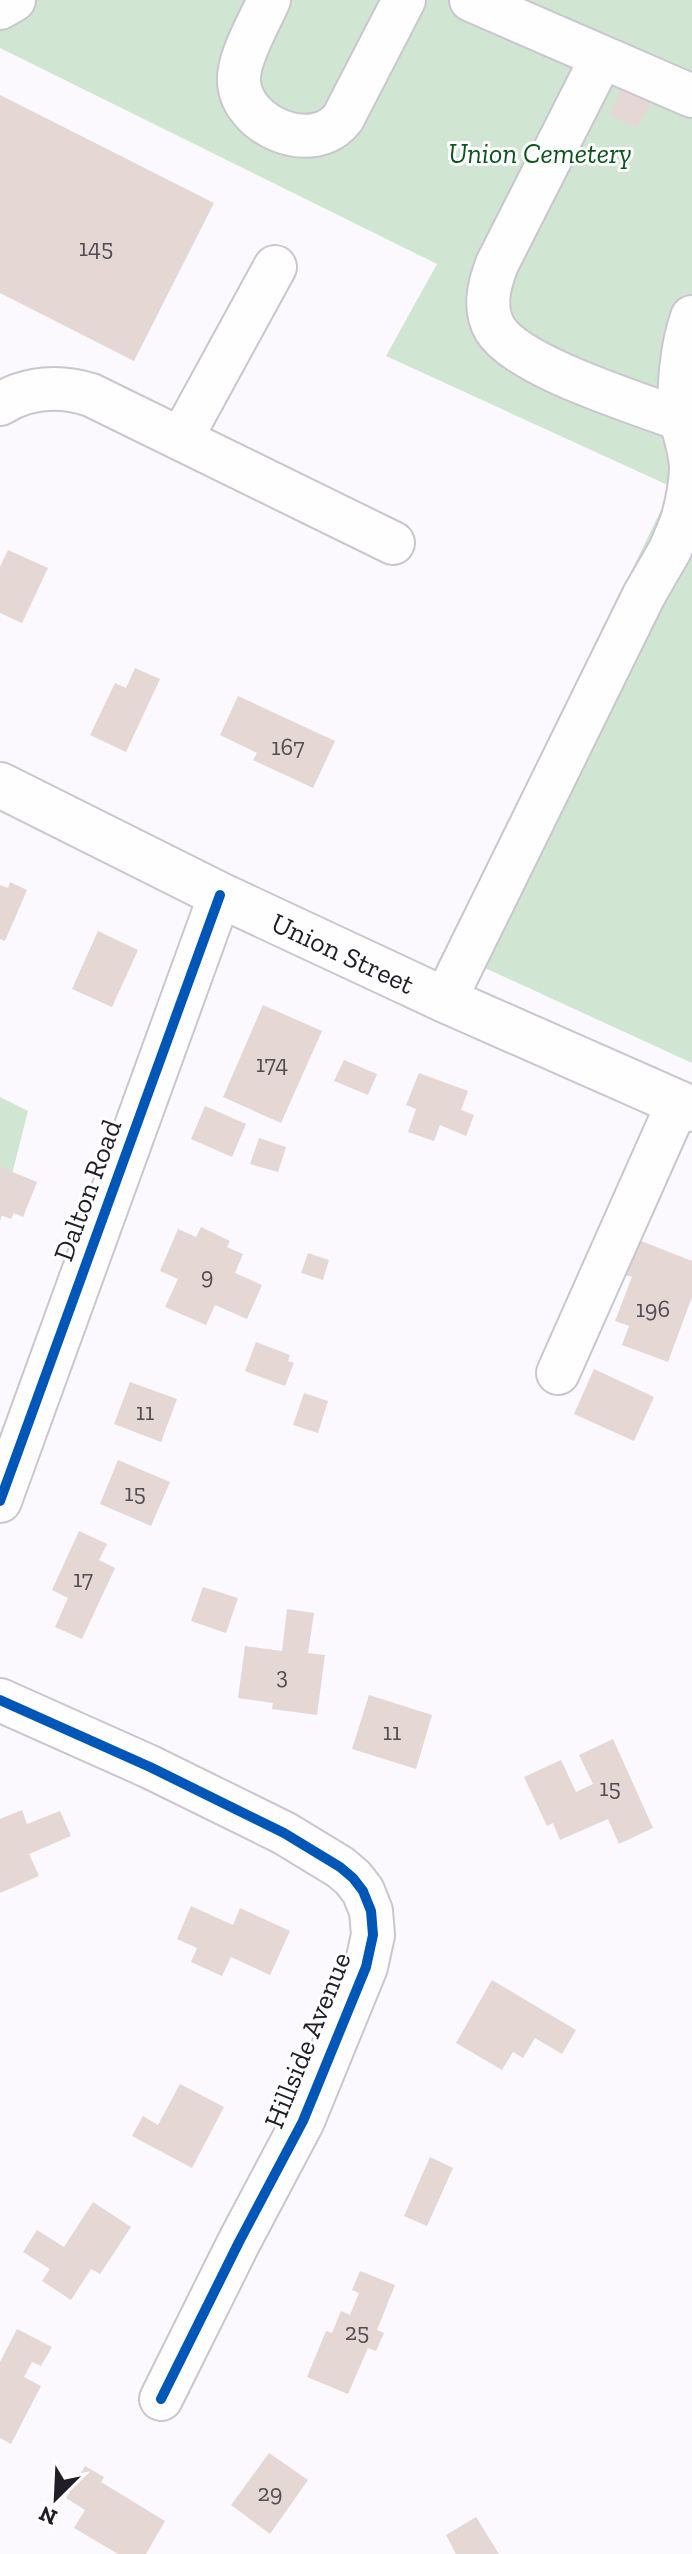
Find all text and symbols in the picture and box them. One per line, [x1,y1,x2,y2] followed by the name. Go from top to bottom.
[448,137,632,170] park label: Union Cemetery
[79,233,113,262] house number: 145
[271,732,305,761] house number: 167
[266,906,420,1001] street label: Union Street
[256,1049,288,1078] house number: 174
[47,1115,128,1265] street label: Dalton Road
[201,1261,213,1290] house number: 9
[636,1294,670,1323] house number: 196
[136,1397,154,1426] house number: 11
[124,1478,146,1507] house number: 15
[73,1564,93,1593] house number: 17
[276,1661,288,1690] house number: 3
[383,1717,401,1746] house number: 11
[599,1773,621,1802] house number: 15
[257,1947,358,2133] street label: Hillside Avenue
[345,2317,369,2346] house number: 25
[16,2458,96,2538] north arrow
[257,2478,283,2507] house number: 29
[35,2500,61,2532] text: N

